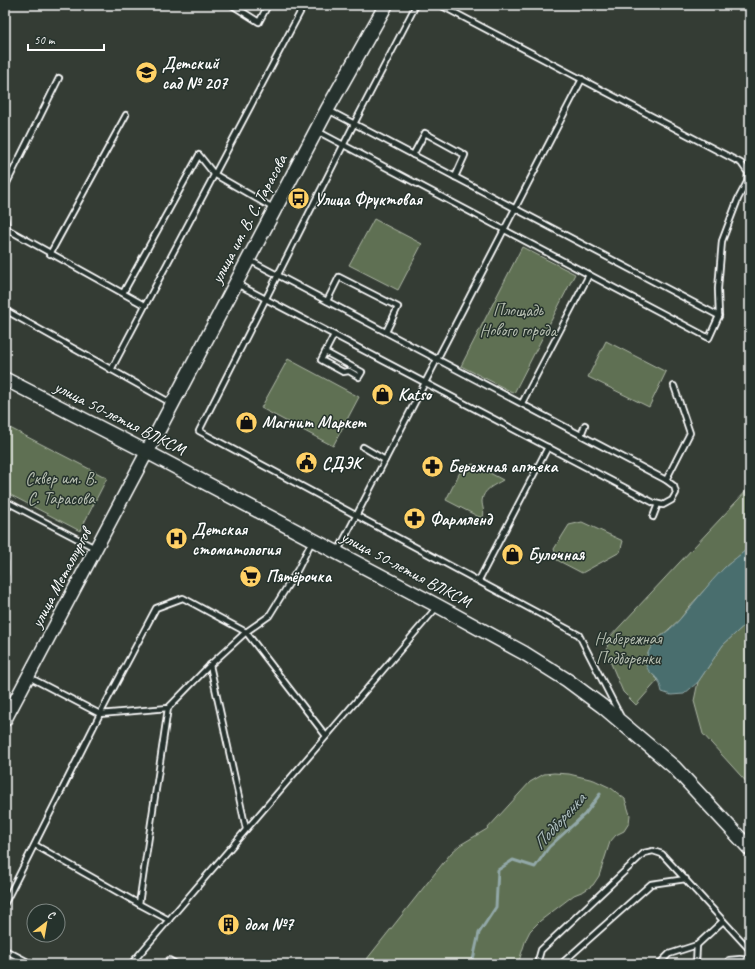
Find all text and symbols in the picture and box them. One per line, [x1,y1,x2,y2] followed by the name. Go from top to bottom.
[28,26,104,52] scale bar
[34,32,56,48] text: 50 m
[162,53,229,94] place label: Детский сад № 207
[133,60,159,86] school or university icon: Детский сад № 207
[206,150,293,288] street label: улица им. В. С. Тарасова
[286,186,312,212] bus stop icon: Улица Фруктовая
[314,189,423,210] place label: Улица Фруктовая
[480,300,558,341] park label: Площадь Нового города
[50,376,190,461] street label: улица 50-летия ВЛКСМ
[369,381,395,407] shop icon: Katso
[398,384,433,405] place label: Katso
[233,409,259,435] shop icon: Магнит Маркет
[262,412,367,433] place label: Магнит Маркет
[294,450,320,476] public building icon: СДЭК
[322,453,364,474] place label: СДЭК
[419,453,445,479] pharmacy icon: Бережная аптека
[448,456,559,477] place label: Бережная аптека
[25,468,97,509] park label: Сквер им. В. С. Тарасова
[402,506,428,532] pharmacy icon: Фармленд
[430,509,494,530] place label: Фармленд
[192,519,282,560] place label: Детская стоматология
[26,522,97,632] street label: улица Металлургов
[337,525,476,613] street label: улица 50-летия ВЛКСМ
[163,526,189,552] hospital icon: Детская стоматология
[500,541,526,567] shop icon: Булочная
[528,544,585,565] place label: Булочная
[237,563,263,589] supermarket icon: Пятёрочка
[266,566,333,587] place label: Пятёрочка
[594,628,663,669] park label: Набережная Подборенки
[528,786,592,854] water label: Подборенка
[26,903,66,943] north arrow
[45,907,58,923] text: С
[216,911,242,937] building icon: дом №7
[244,914,296,935] place label: дом №7

